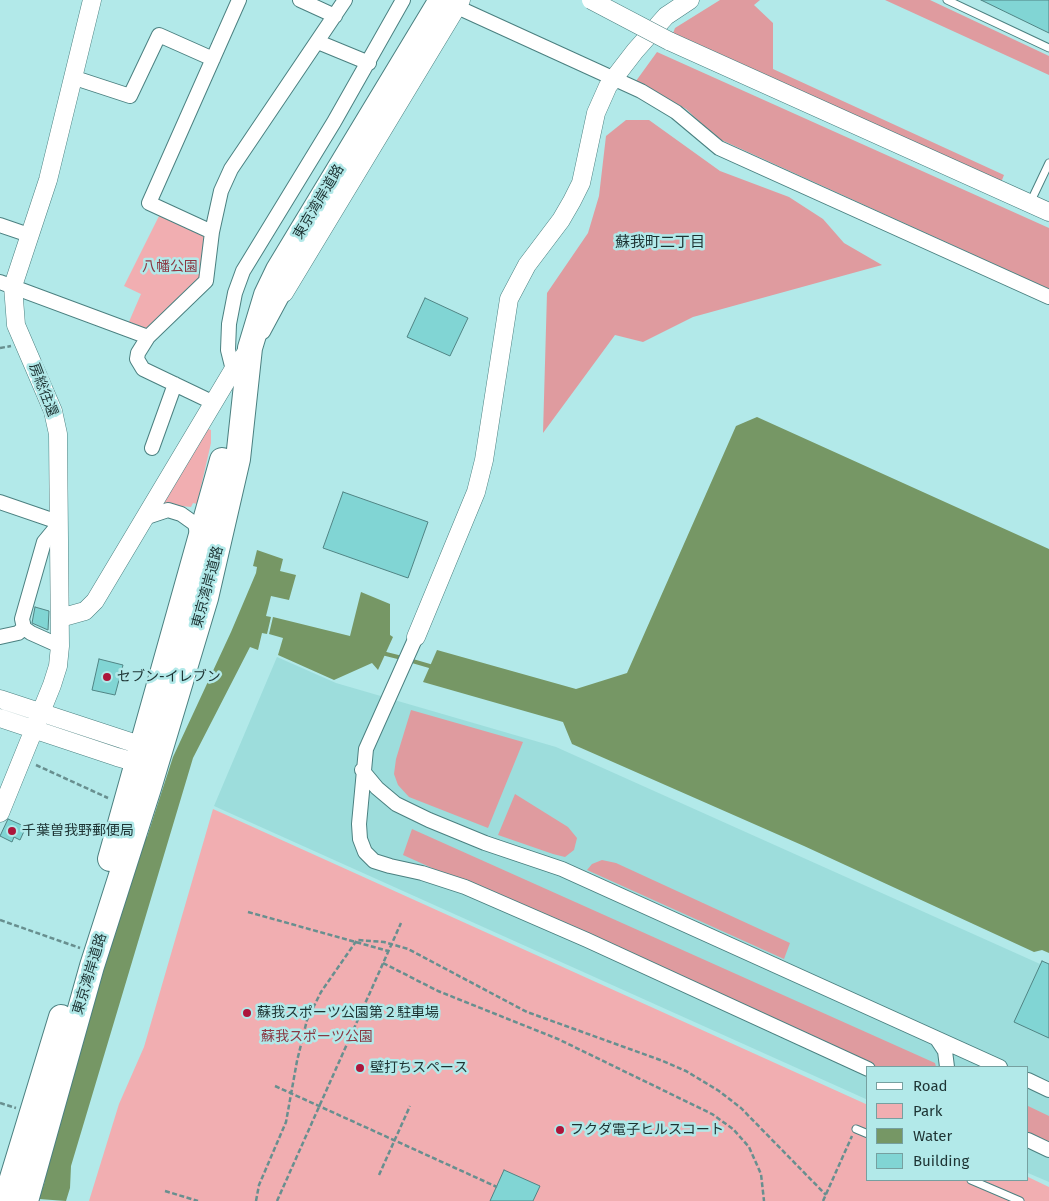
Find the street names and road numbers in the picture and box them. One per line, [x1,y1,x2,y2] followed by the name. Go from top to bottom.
[290,162,348,242] street label: 東京湾岸道路
[25,361,61,419] street label: 房総往還
[189,544,227,630] street label: 東京湾岸道路
[70,931,110,1017] street label: 東京湾岸道路

